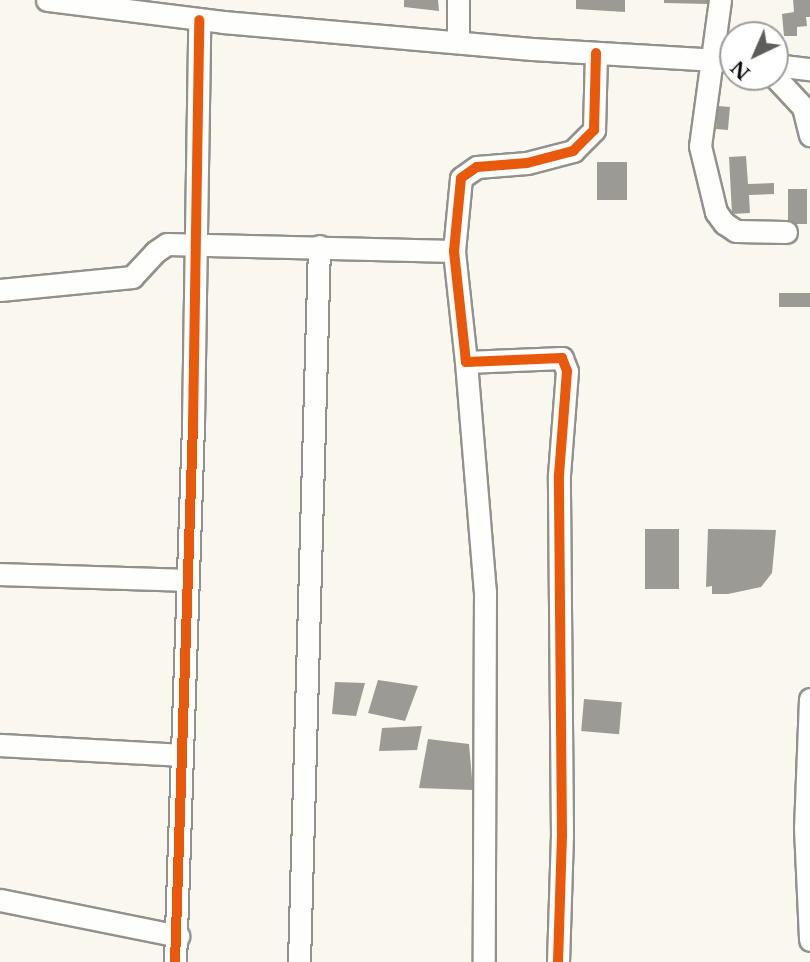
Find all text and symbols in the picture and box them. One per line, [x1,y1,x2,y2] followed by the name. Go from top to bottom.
[719,21,789,91] north arrow
[726,56,755,85] text: N

